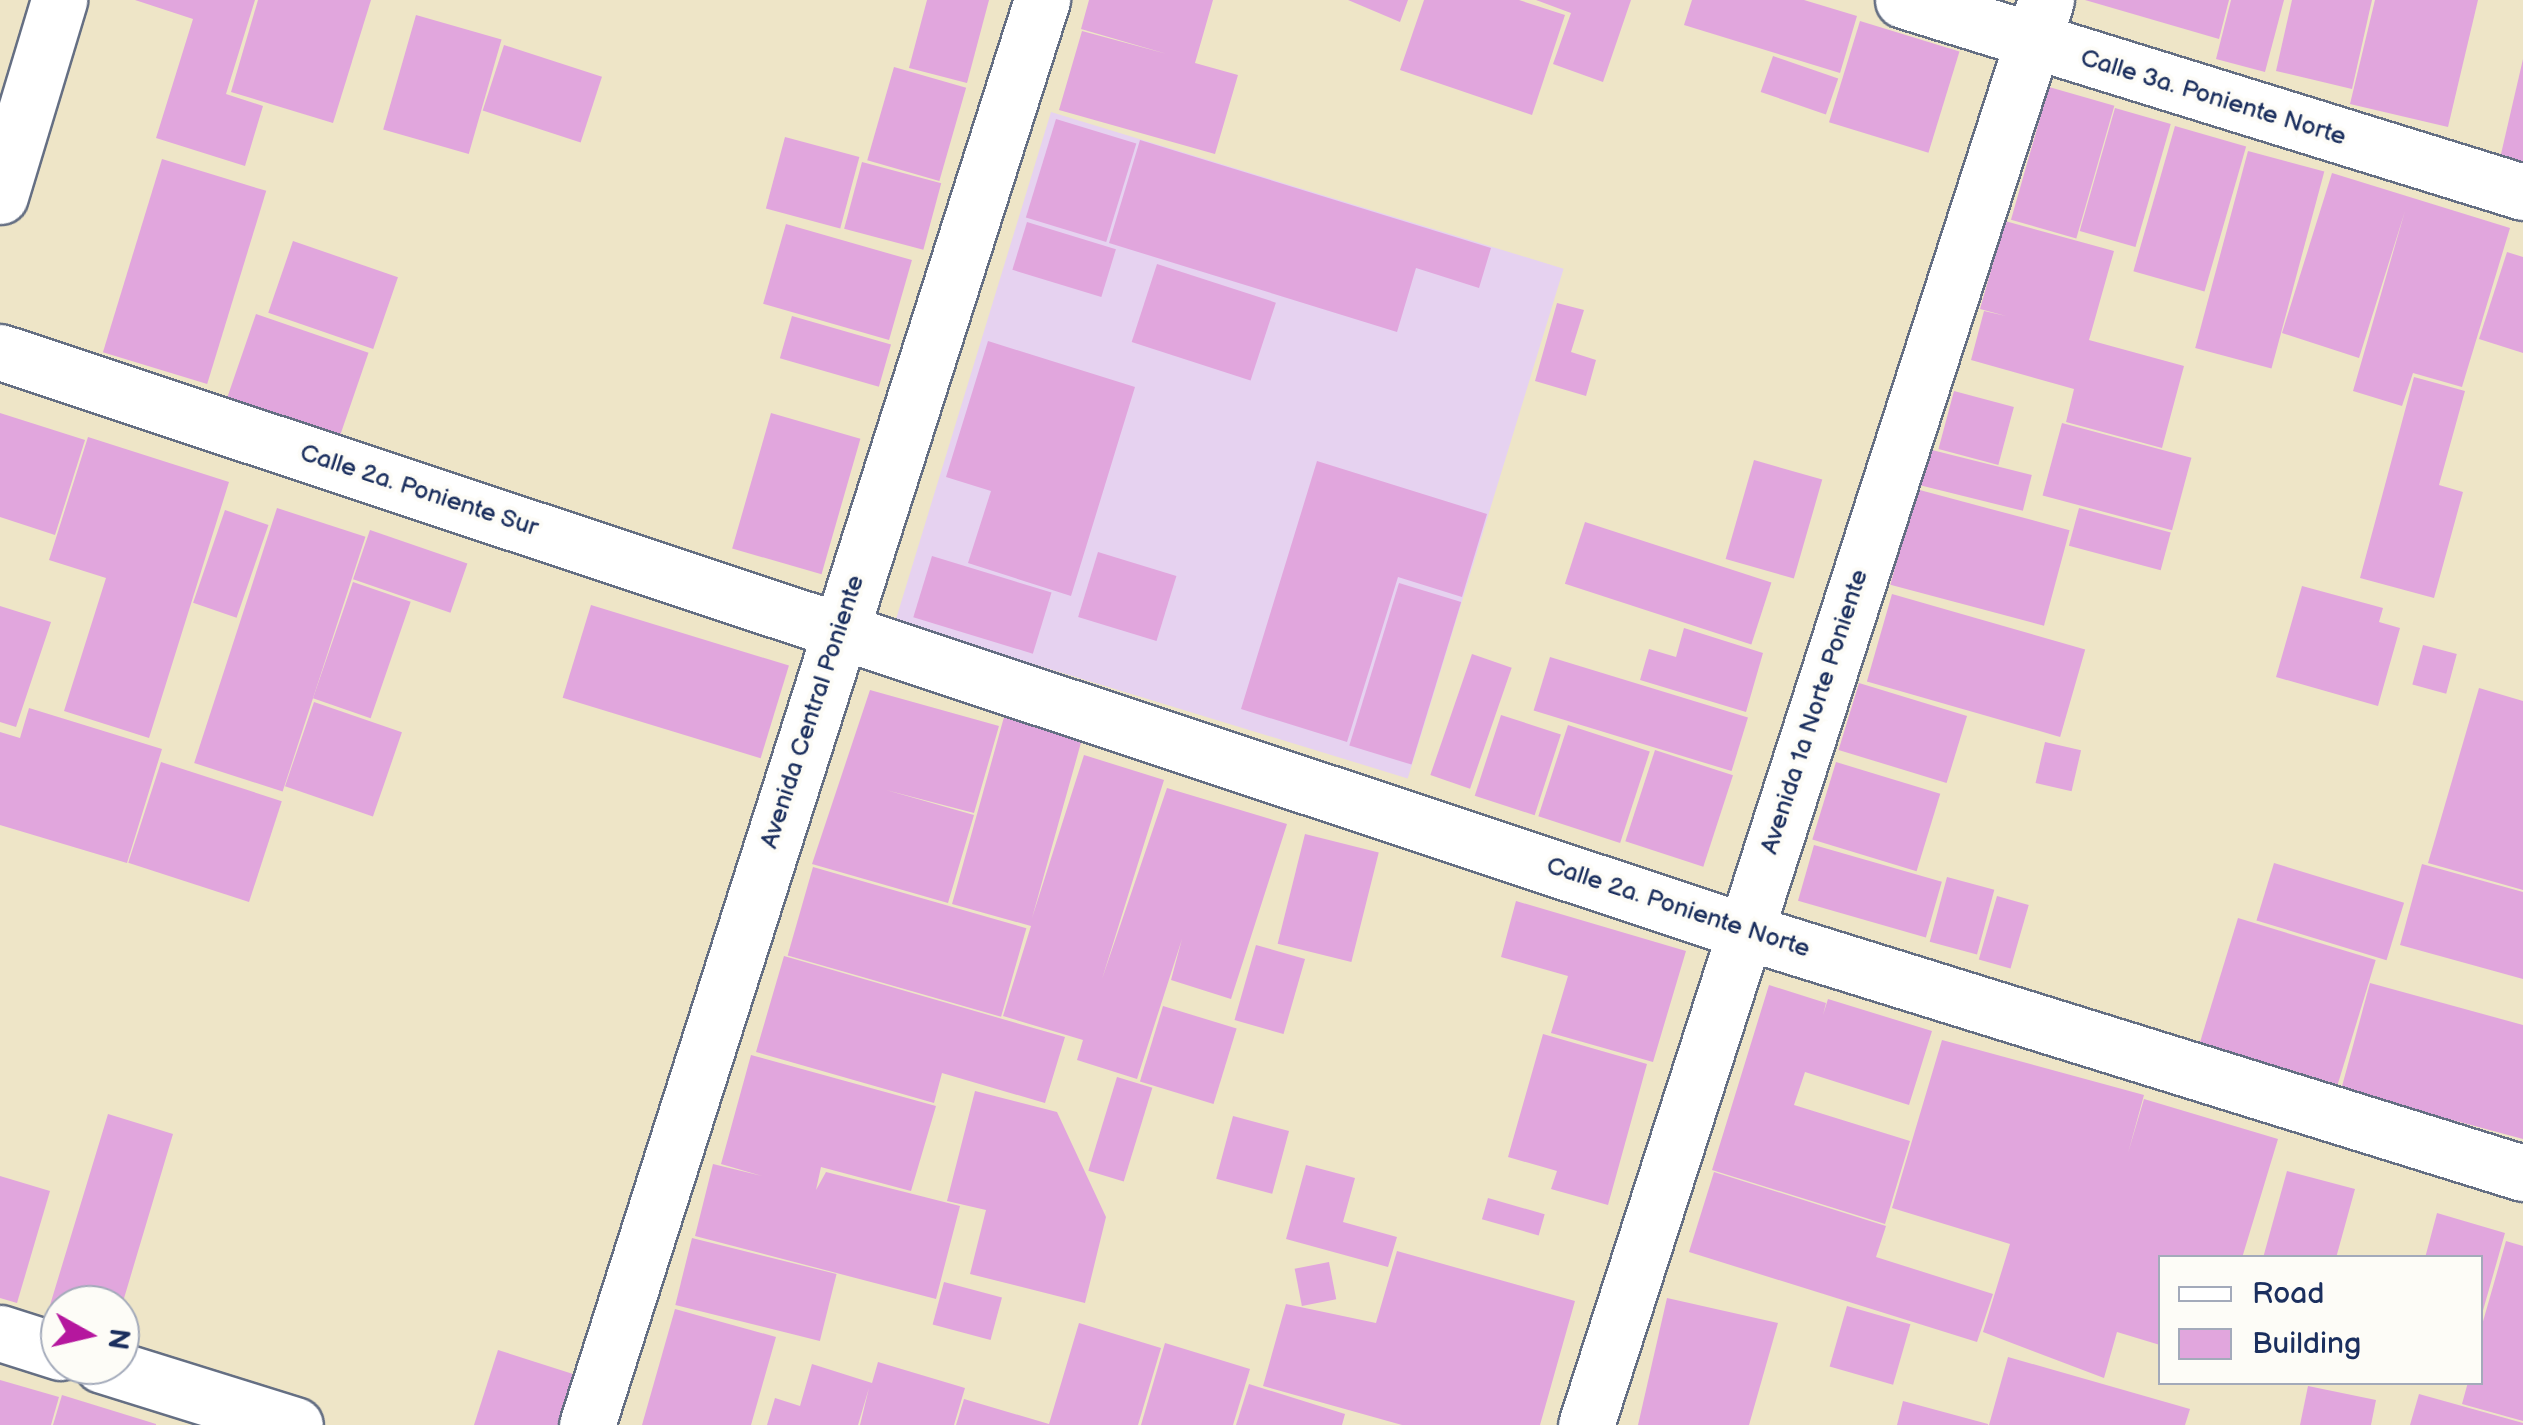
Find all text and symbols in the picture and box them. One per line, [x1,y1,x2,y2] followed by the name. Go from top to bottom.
[2077,43,2349,153] street label: Calle 3a. Poniente Norte
[296,438,542,544] street label: Calle 2a. Poniente Sur
[1755,566,1875,858] street label: Avenida 1a Norte Poniente
[755,572,871,852] street label: Avenida Central Poniente
[1542,851,1814,965] street label: Calle 2a. Poniente Norte
[2158,1255,2483,1385] legend
[2252,1276,2325,1312] text: Road
[40,1285,140,1385] north arrow
[100,1326,136,1352] text: N
[2252,1326,2361,1362] text: Building

